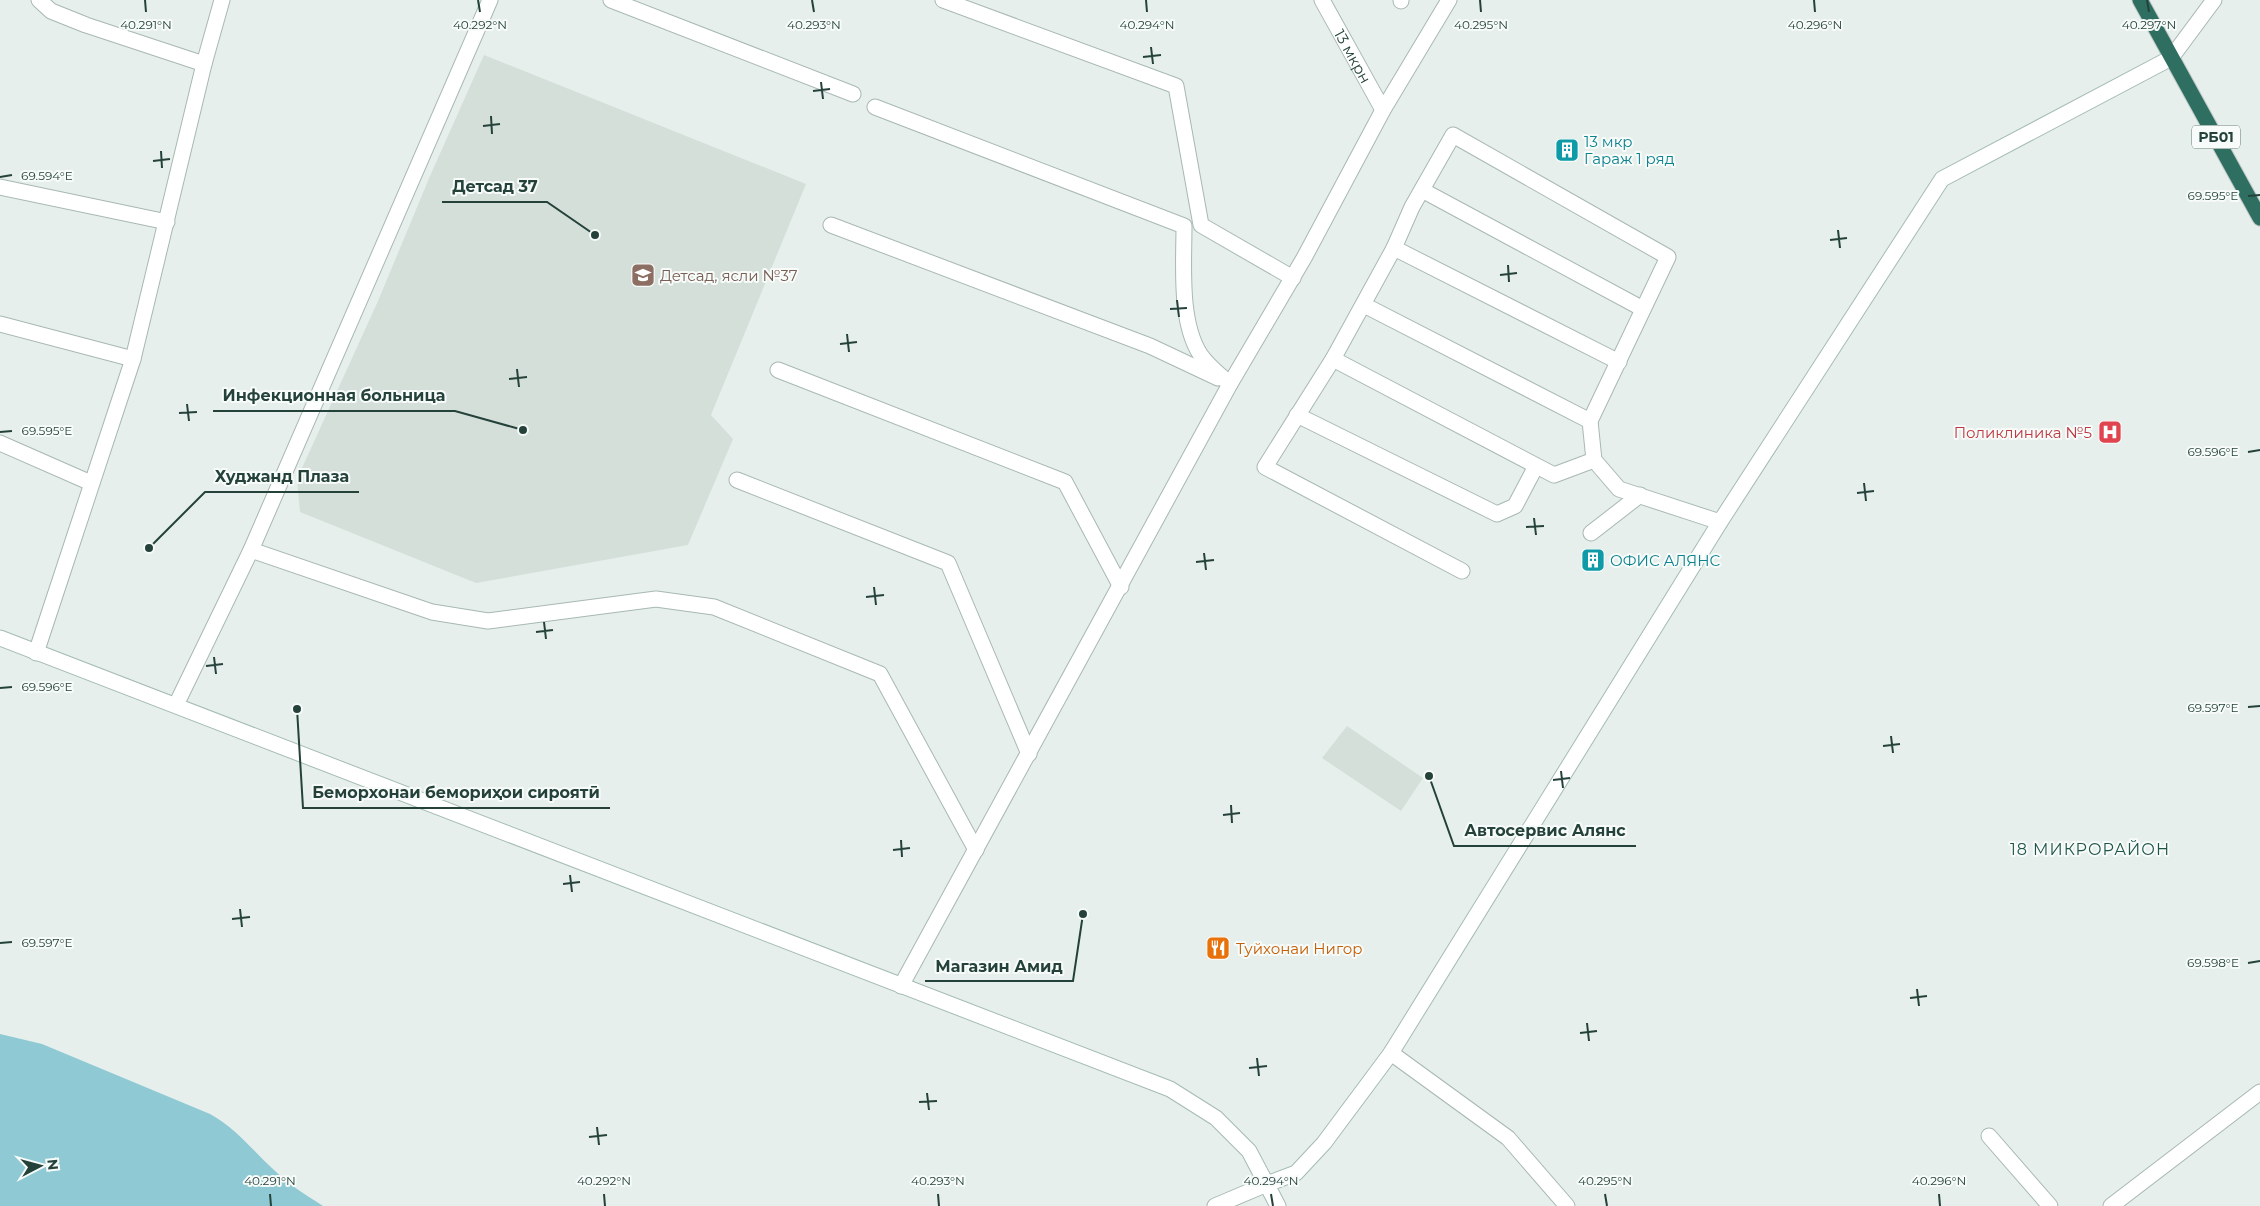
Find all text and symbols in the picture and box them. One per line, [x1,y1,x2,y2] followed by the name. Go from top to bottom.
[120,17,172,32] text: 40.291°N
[453,17,507,32] text: 40.292°N
[787,17,841,32] text: 40.293°N
[1120,17,1174,32] text: 40.294°N
[1454,17,1508,32] text: 40.295°N
[1788,17,1842,32] text: 40.296°N
[2122,17,2176,32] text: 40.297°N
[1330,26,1376,86] street label: 13 мкрн
[2192,125,2240,148] road number: РБ01
[1584,132,1675,168] place label: 13 мкр Гараж 1 ряд
[1554,137,1580,163] building icon: 13 мкр Гараж 1 ряд
[21,168,73,183] text: 69.594°E
[442,171,547,202] callout: Детсад 37
[452,177,538,196] text: Детсад 37
[2188,188,2238,203] text: 69.595°E
[630,262,656,288] school or university icon: Детсад, ясли №37
[660,266,798,285] place label: Детсад, ясли №37
[213,380,455,411] callout: Инфекционная больница
[223,386,445,405] text: Инфекционная больница
[2097,419,2123,445] hospital icon: Поликлиника №5
[22,423,72,438] text: 69.595°E
[1954,423,2092,442] place label: Поликлиника №5
[2187,444,2239,459] text: 69.596°E
[205,461,359,492] callout: Худжанд Плаза
[215,467,349,486] text: Худжанд Плаза
[1580,547,1606,573] building icon: ОФИС АЛЯНС
[1610,551,1720,570] place label: ОФИС АЛЯНС
[21,679,73,694] text: 69.596°E
[2187,700,2239,715] text: 69.597°E
[303,777,610,808] callout: Беморхонаи бемориҳои сироятӣ
[312,783,600,802] text: Беморхонаи бемориҳои сироятӣ
[1454,815,1636,846] callout: Автосервис Алянс
[1464,821,1626,840] text: Автосервис Алянс
[2010,840,2170,859] district label: 18 МИКРОРАЙОН
[21,935,73,950] text: 69.597°E
[1205,935,1231,961] restaurant icon: Туйхонаи Нигор
[1236,939,1363,958] place label: Туйхонаи Нигор
[925,950,1073,981] callout: Магазин Амид
[2187,955,2239,970] text: 69.598°E
[935,957,1063,976] text: Магазин Амид
[15,1141,65,1191] north arrow
[43,1158,62,1171] text: N
[244,1173,296,1188] text: 40.291°N
[577,1173,631,1188] text: 40.292°N
[911,1173,965,1188] text: 40.293°N
[1244,1173,1298,1188] text: 40.294°N
[1578,1173,1632,1188] text: 40.295°N
[1912,1173,1966,1188] text: 40.296°N

